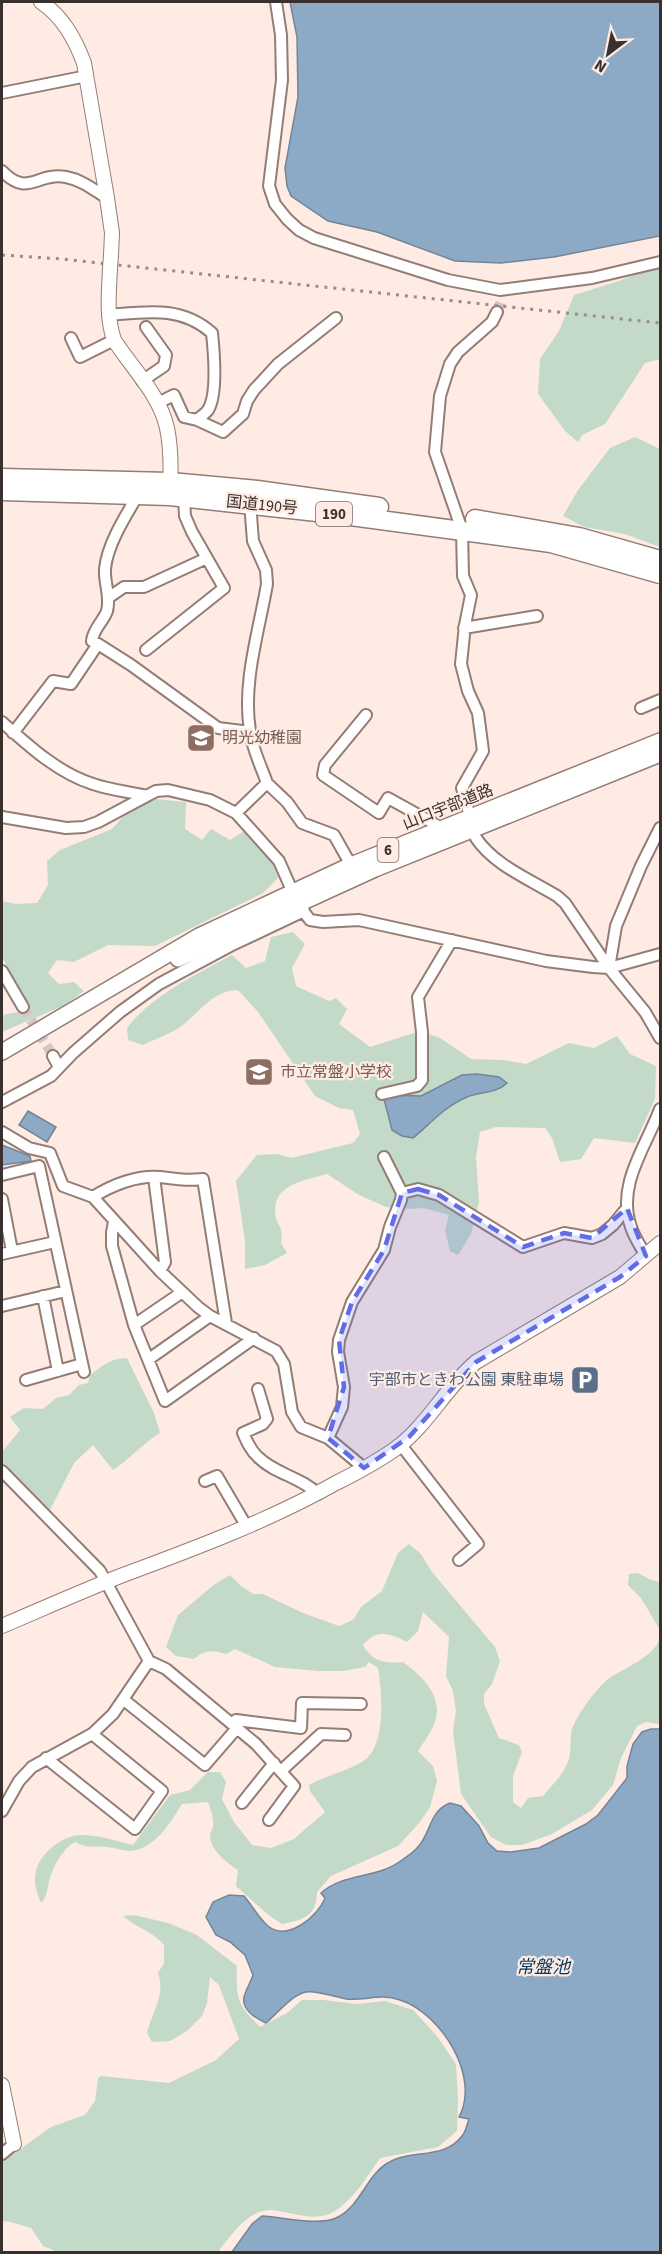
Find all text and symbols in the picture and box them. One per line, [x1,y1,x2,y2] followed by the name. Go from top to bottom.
[578,24,638,84] north arrow
[590,54,611,78] text: N
[225,490,299,520] street label: 国道190号
[316,502,352,526] road number: 190
[185,722,217,754] school or university icon: 明光幼稚園
[222,727,302,749] place label: 明光幼稚園
[399,779,497,835] street label: 山口宇部道路
[378,838,398,862] road number: 6
[243,1056,275,1088] school or university icon: 市立常盤小学校
[280,1061,392,1083] place label: 市立常盤小学校
[569,1364,601,1396] parking icon: 宇部市ときわ公園 東駐車場
[369,1369,564,1391] place label: 宇部市ときわ公園 東駐車場
[516,1955,572,1980] water label: 常盤池

